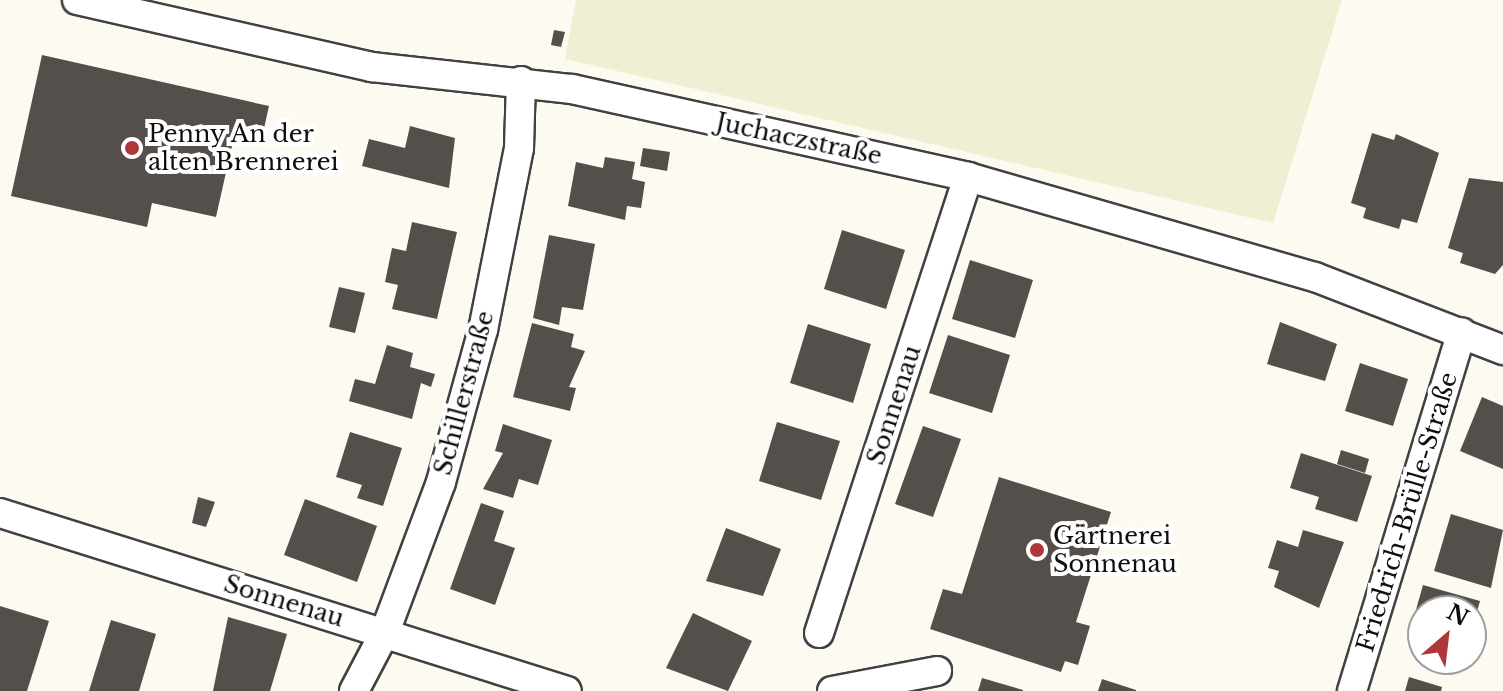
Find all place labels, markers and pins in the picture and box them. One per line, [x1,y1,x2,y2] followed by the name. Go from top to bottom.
[148,120,339,176] place label: Penny An der alten Brennerei
[123,139,141,157] marker: Penny An der alten Brennerei
[1053,522,1177,578] place label: Gärtnerei Sonnenau
[1028,541,1046,559] marker: Gärtnerei Sonnenau

